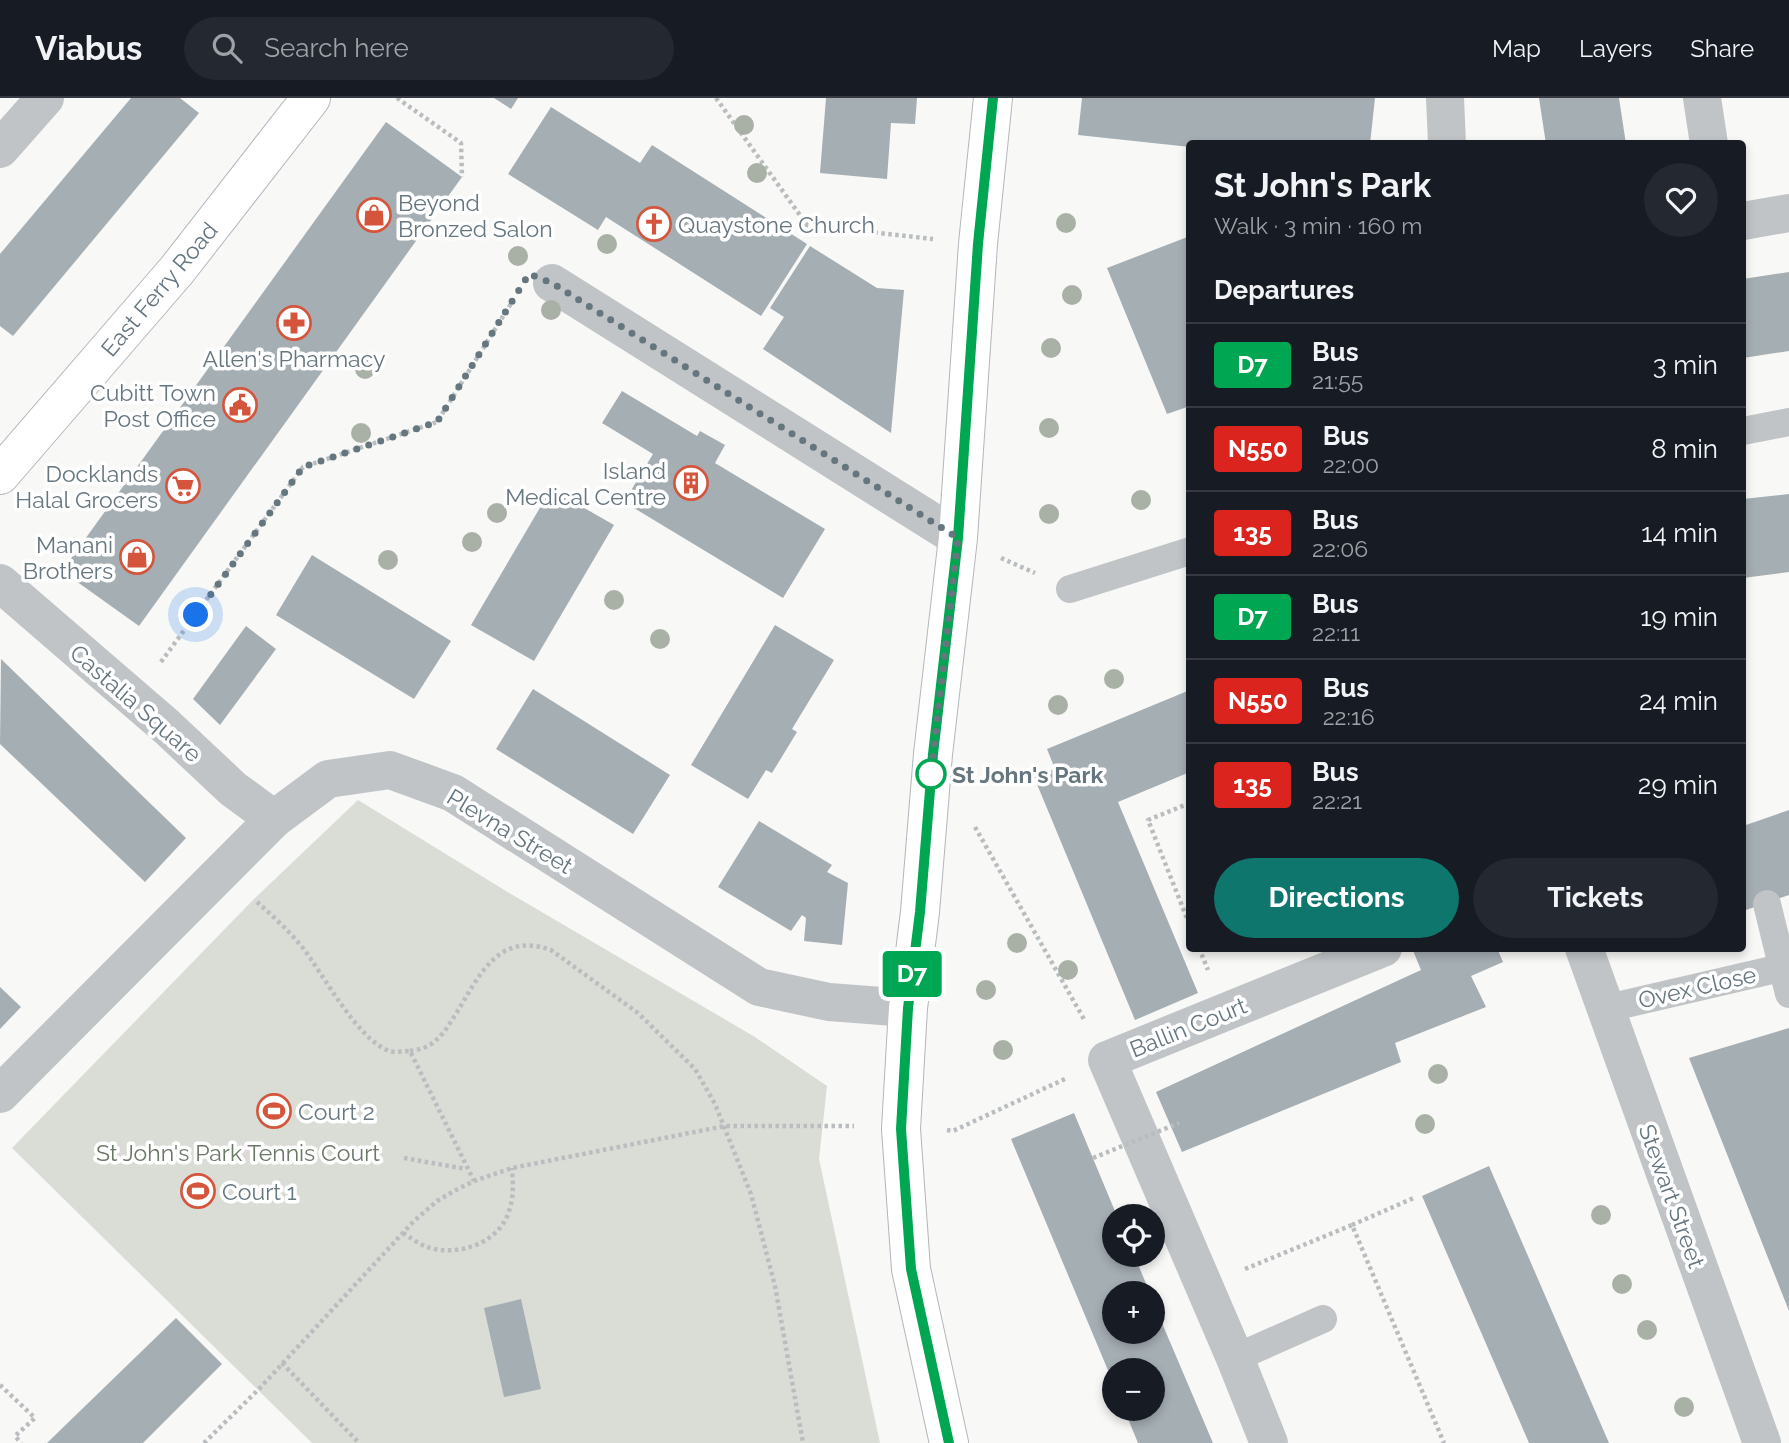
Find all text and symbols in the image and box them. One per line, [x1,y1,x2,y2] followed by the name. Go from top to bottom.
[184,17,674,80] search box
[35,29,142,68] text: Viabus
[208,29,246,67] icon: search
[264,33,409,63] text: Search here
[1492,34,1541,63] text: Map
[1579,34,1652,63] text: Layers
[1690,34,1754,63] text: Share
[1644,163,1718,237] button: heart
[1214,166,1431,205] text: St John's Park
[398,189,553,242] place label: Beyond Bronzed Salon
[355,196,393,234] shop icon: Beyond Bronzed Salon
[635,205,673,243] church icon: Quaystone Church
[678,211,875,238] place label: Quaystone Church
[1214,212,1422,239] text: Walk · 3 min · 160 m
[95,217,223,361] street label: East Ferry Road
[1214,275,1354,305] text: Departures
[275,304,313,342] pharmacy icon: Allen's Pharmacy
[1312,337,1359,367] text: Bus
[203,345,385,372] place label: Allen's Pharmacy
[1237,350,1268,379] text: D7
[1653,350,1718,380] text: 3 min
[1312,367,1363,394] text: 21:55
[90,379,216,432] place label: Cubitt Town Post Office
[221,386,259,424] public building icon: Cubitt Town Post Office
[1323,421,1369,451] text: Bus
[1228,434,1288,463] text: N550
[1651,434,1718,464] text: 8 min
[1323,451,1379,478] text: 22:00
[505,457,666,510] place label: Island Medical Centre
[15,460,158,513] place label: Docklands Halal Grocers
[672,464,710,502] building icon: Island Medical Centre
[164,467,202,505] supermarket icon: Docklands Halal Grocers
[1312,505,1359,535] text: Bus
[1233,518,1272,547] text: 135
[1641,518,1718,548] text: 14 min
[23,531,113,584] place label: Manani Brothers
[1312,535,1368,562] text: 22:06
[118,538,156,576] shop icon: Manani Brothers
[1312,589,1359,619] text: Bus
[178,597,213,632] your location
[1237,602,1268,631] text: D7
[1640,602,1718,632] text: 19 min
[1312,619,1360,646] text: 22:11
[65,639,207,767] street label: Castalia Square
[1323,673,1369,703] text: Bus
[1228,686,1288,715] text: N550
[1639,686,1718,716] text: 24 min
[1323,703,1375,730] text: 22:16
[1312,757,1359,787] text: Bus
[916,759,946,789] marker: St John's Park
[952,761,1103,788] place label: St John's Park
[1233,770,1272,799] text: 135
[1638,770,1718,800] text: 29 min
[442,783,578,879] street label: Plevna Street
[1312,787,1362,814] text: 22:21
[1214,858,1459,938] button: Directions
[1473,858,1718,938] button: Tickets
[880,951,944,997] line badge: D7
[897,959,927,988] text: D7
[1636,960,1758,1014] street label: Ovex Close
[1126,991,1251,1063] street label: Ballin Court
[255,1092,293,1130] sports icon: Court 2
[298,1098,375,1125] place label: Court 2
[1634,1121,1711,1272] street label: Stewart Street
[96,1139,380,1166] park label: St John's Park Tennis Court
[179,1172,217,1210] sports icon: Court 1
[222,1178,297,1205] place label: Court 1
[1102,1204,1165,1421] map controls
[1102,1204,1165,1267] button: locate
[1102,1281,1165,1344] button: +
[1102,1358,1165,1421] button: −

